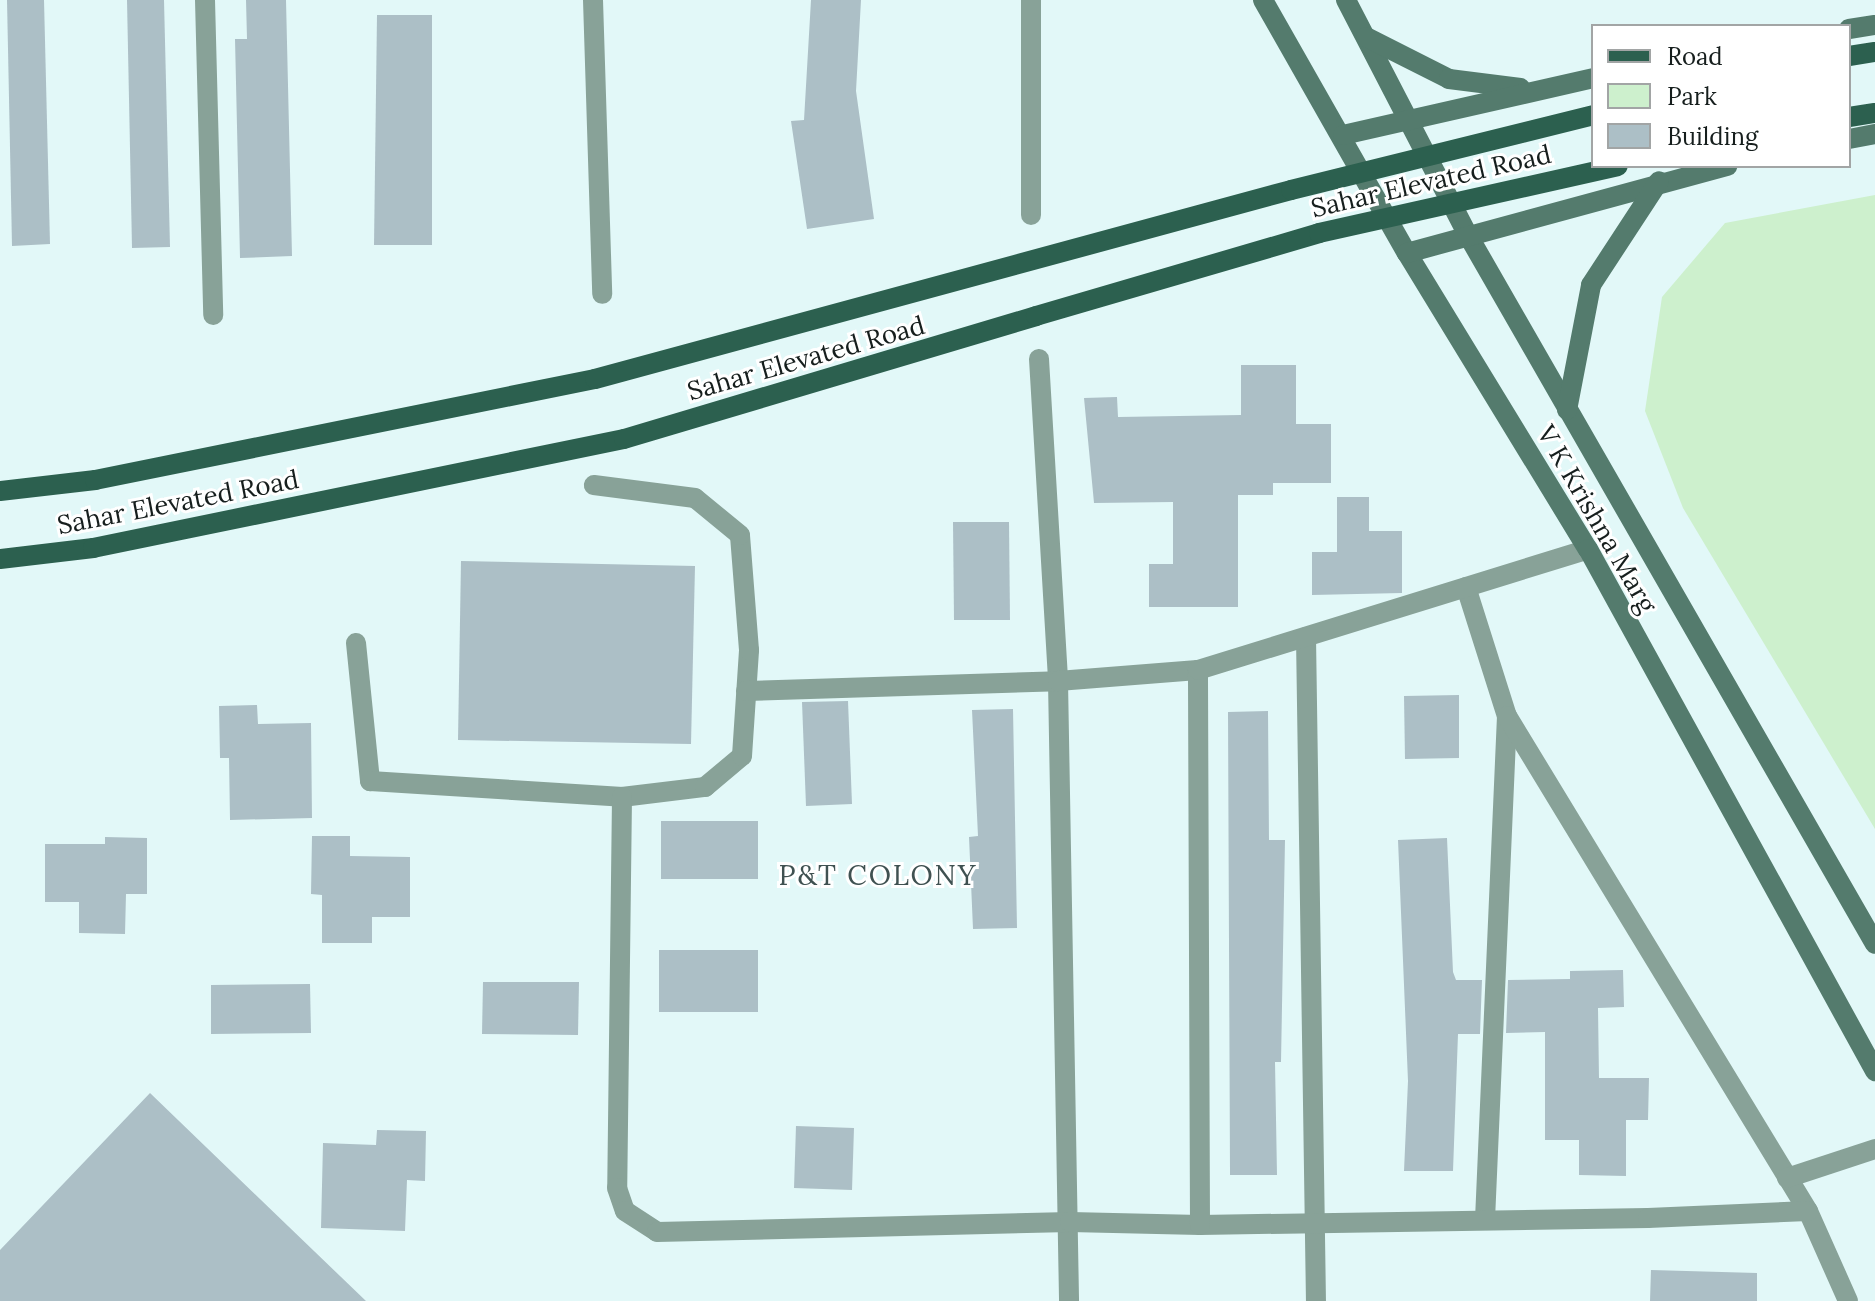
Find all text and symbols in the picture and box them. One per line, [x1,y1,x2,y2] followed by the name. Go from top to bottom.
[1591,24,1851,168] legend
[1667,41,1723,72] text: Road
[1667,81,1717,112] text: Park
[1667,121,1758,152] text: Building
[1308,138,1554,224] street label: Sahar Elevated Road
[684,309,928,407] street label: Sahar Elevated Road
[1531,420,1663,618] street label: V K Krishna Marg
[55,463,301,541] street label: Sahar Elevated Road
[778,858,978,892] district label: P&T COLONY

